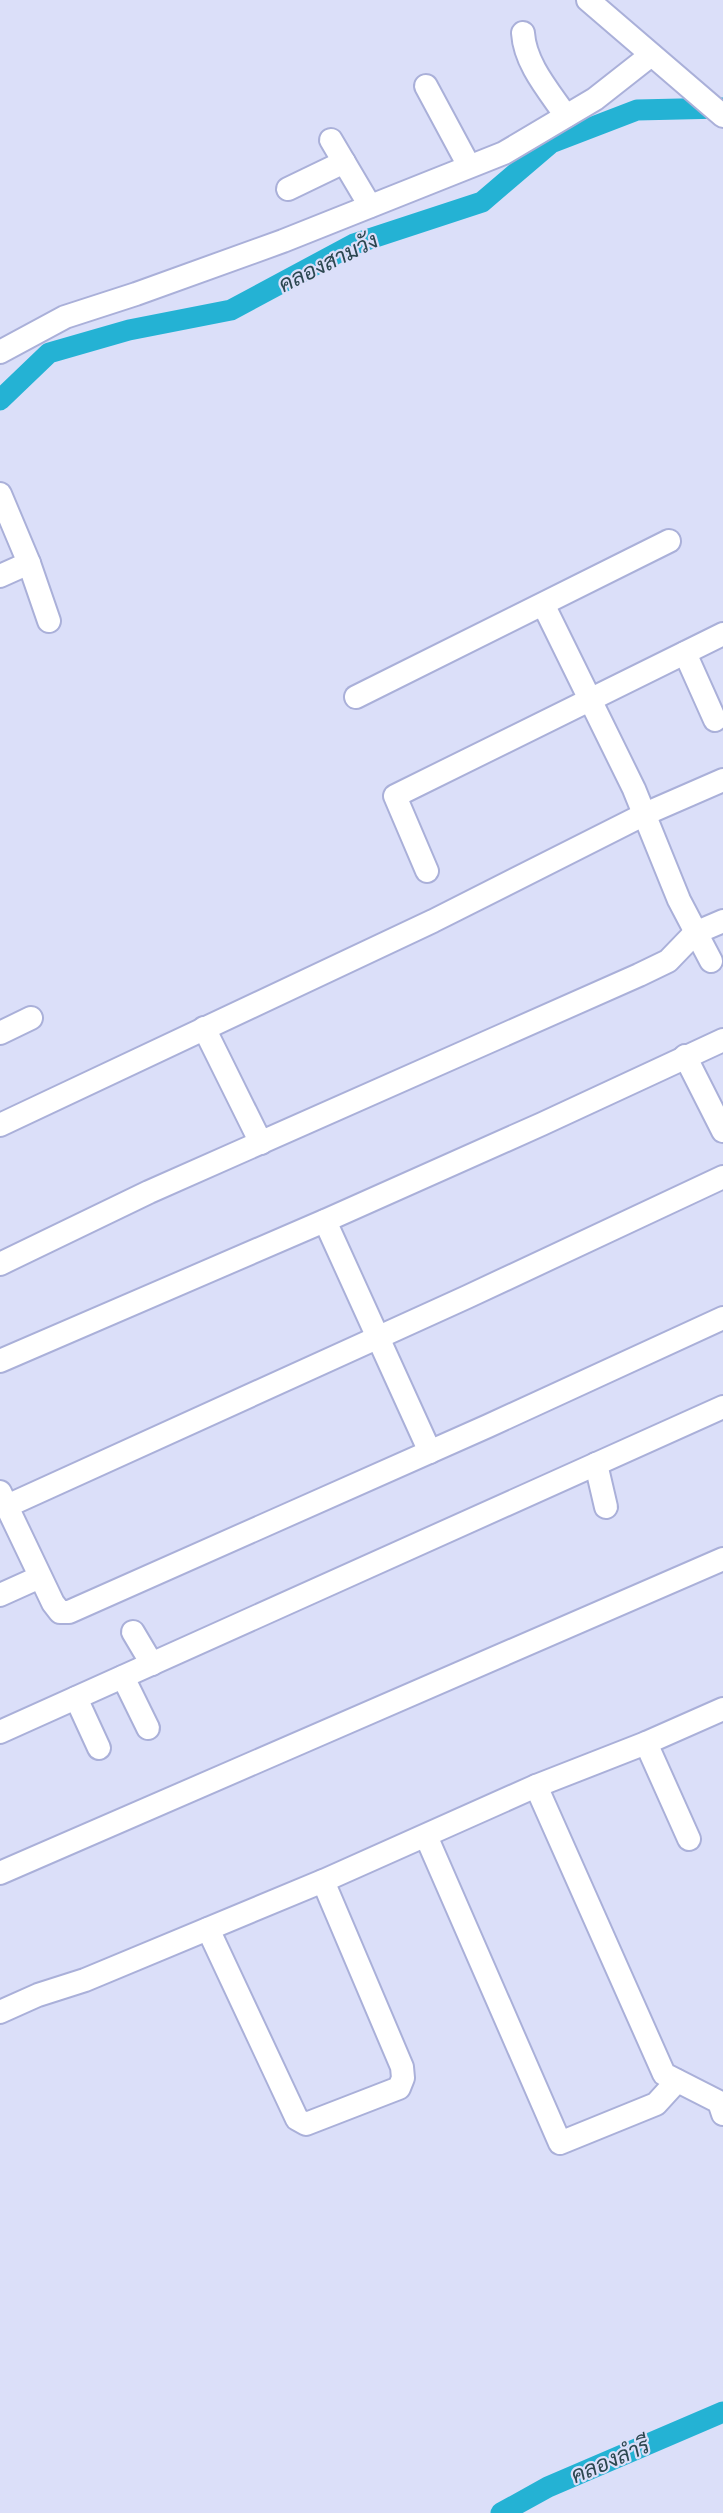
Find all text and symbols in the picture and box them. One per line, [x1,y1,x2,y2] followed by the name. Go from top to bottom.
[274,227,382,297] water label: คลองสามวัง
[567,2431,655,2488] water label: คลองลำรี

